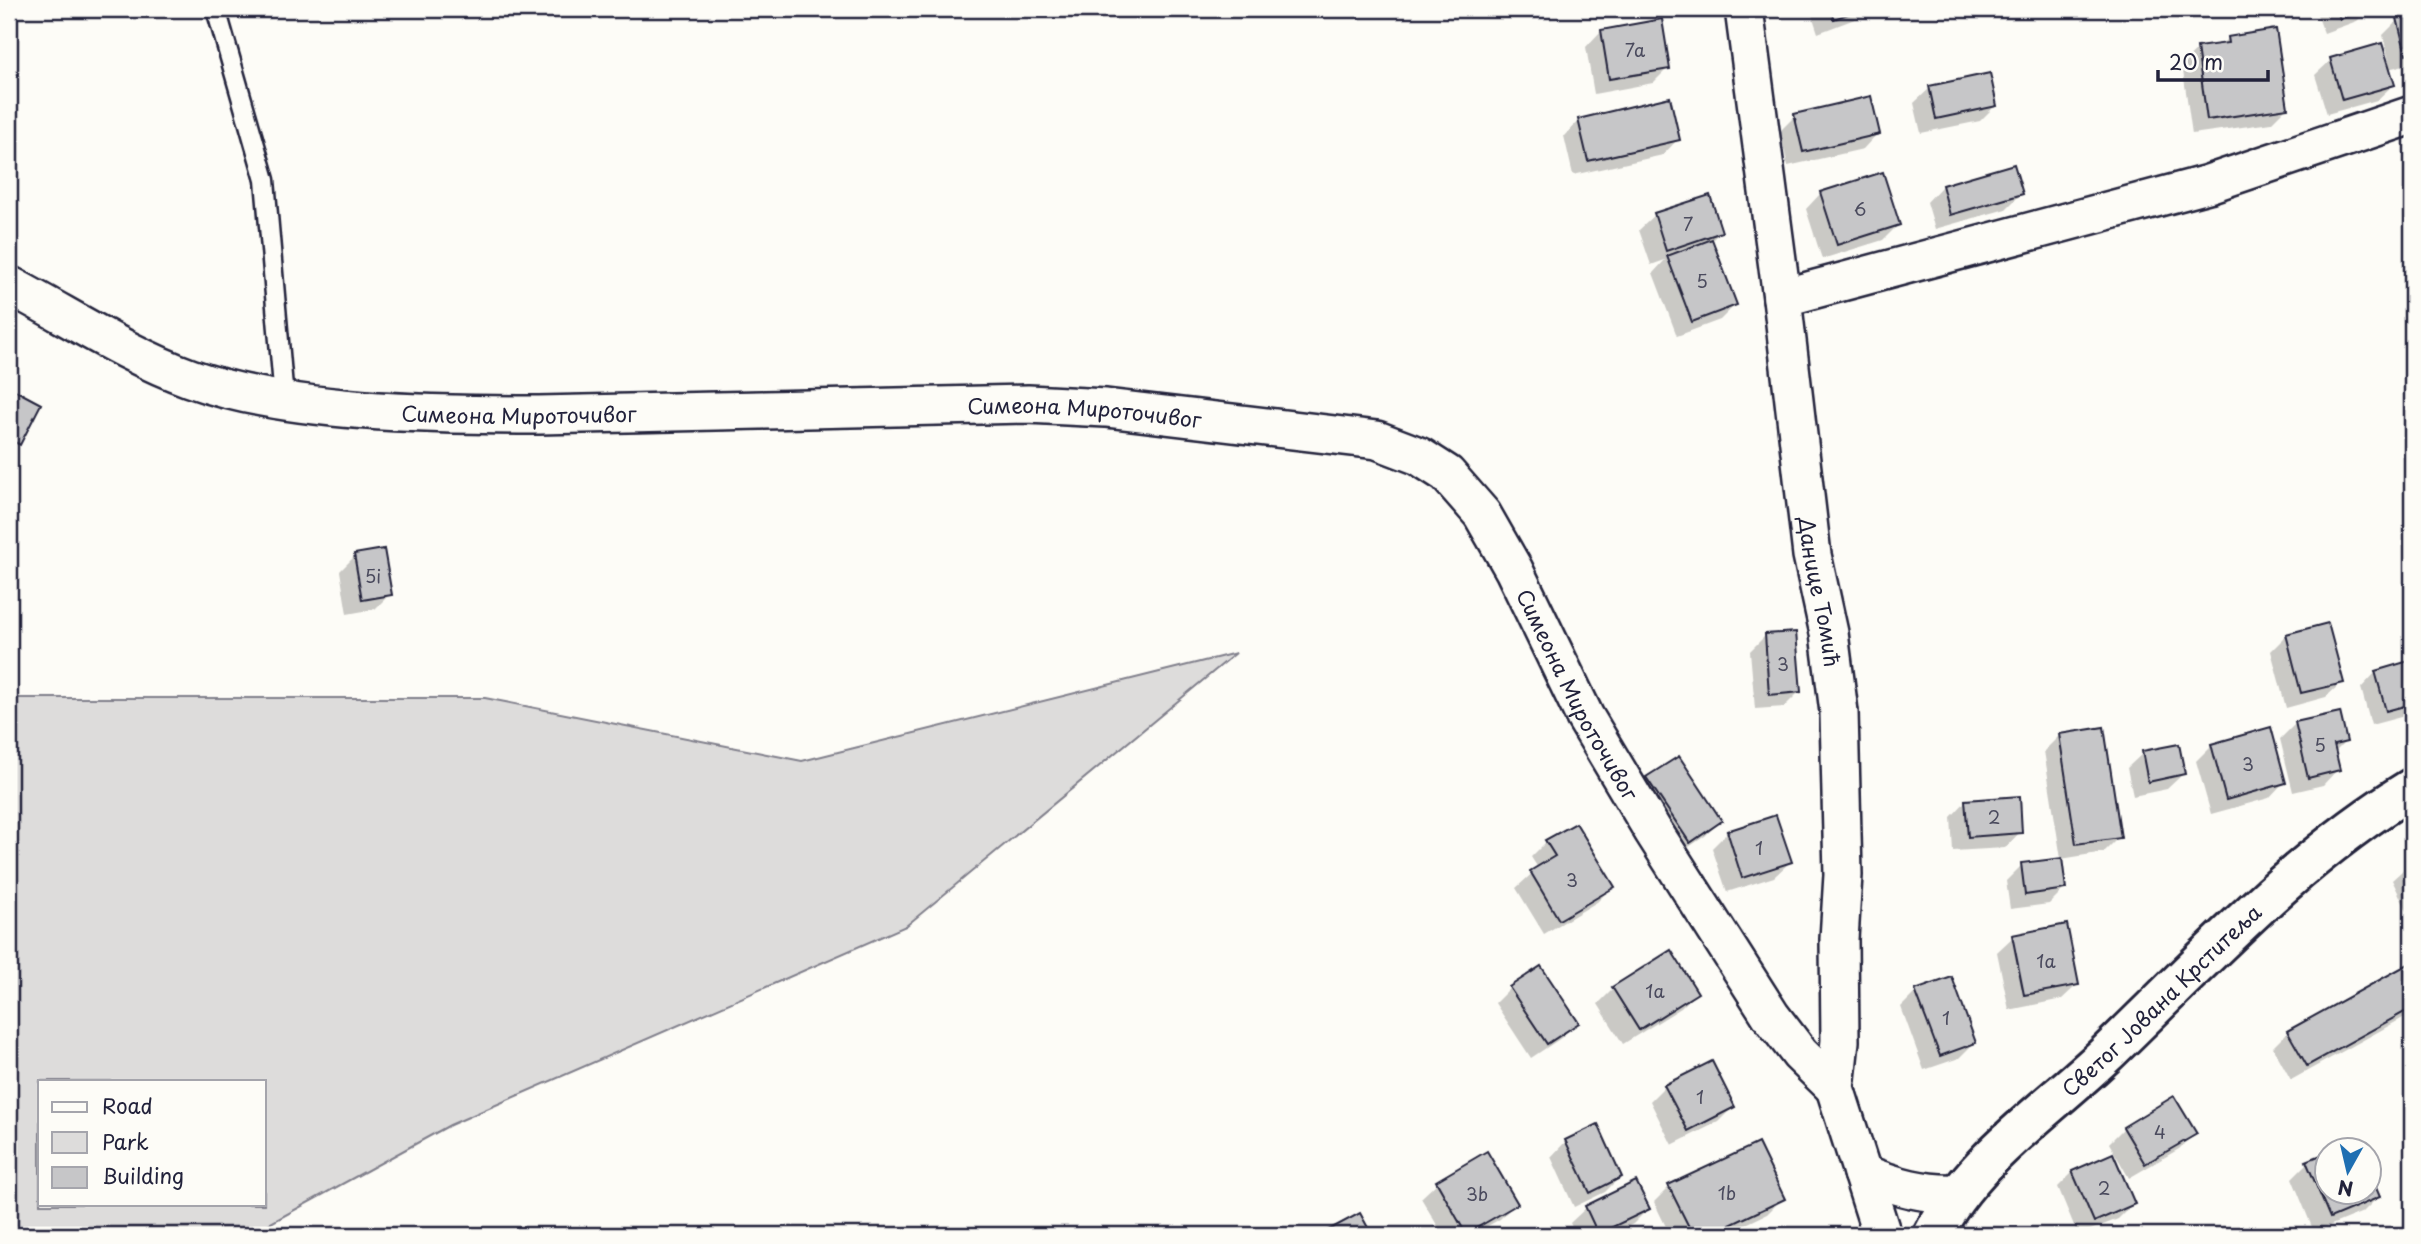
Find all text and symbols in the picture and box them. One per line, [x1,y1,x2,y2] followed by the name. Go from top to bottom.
[1625,36,1646,63] house number: 7a
[2158,38,2269,82] scale bar
[2169,45,2223,77] text: 20 m
[1854,195,1866,222] house number: 6
[1683,210,1693,237] house number: 7
[1696,267,1708,294] house number: 5
[967,388,1204,435] street label: Симеона Мироточивог
[401,396,637,431] street label: Симеона Мироточивог
[1792,514,1849,668] street label: Данице Томић
[365,562,381,589] house number: 5i
[1509,583,1647,807] street label: Симеона Мироточивог
[1777,650,1789,677] house number: 3
[2314,731,2326,758] house number: 5
[2242,750,2254,777] house number: 3
[1988,803,2000,830] house number: 2
[1755,834,1763,861] house number: 1
[1566,866,1578,893] house number: 3
[2054,896,2268,1103] street label: Светог Јована Крститеља
[2036,947,2056,974] house number: 1a
[1645,977,1665,1004] house number: 1a
[1942,1004,1950,1031] house number: 1
[38,1080,266,1206] legend
[1696,1083,1704,1110] house number: 1
[102,1089,153,1121] text: Road
[2154,1118,2166,1145] house number: 4
[102,1125,149,1157] text: Park
[2312,1136,2382,1206] north arrow
[102,1159,184,1191] text: Building
[2098,1174,2110,1201] house number: 2
[2336,1174,2355,1204] text: N
[1718,1179,1736,1206] house number: 1b
[1466,1180,1488,1207] house number: 3b

